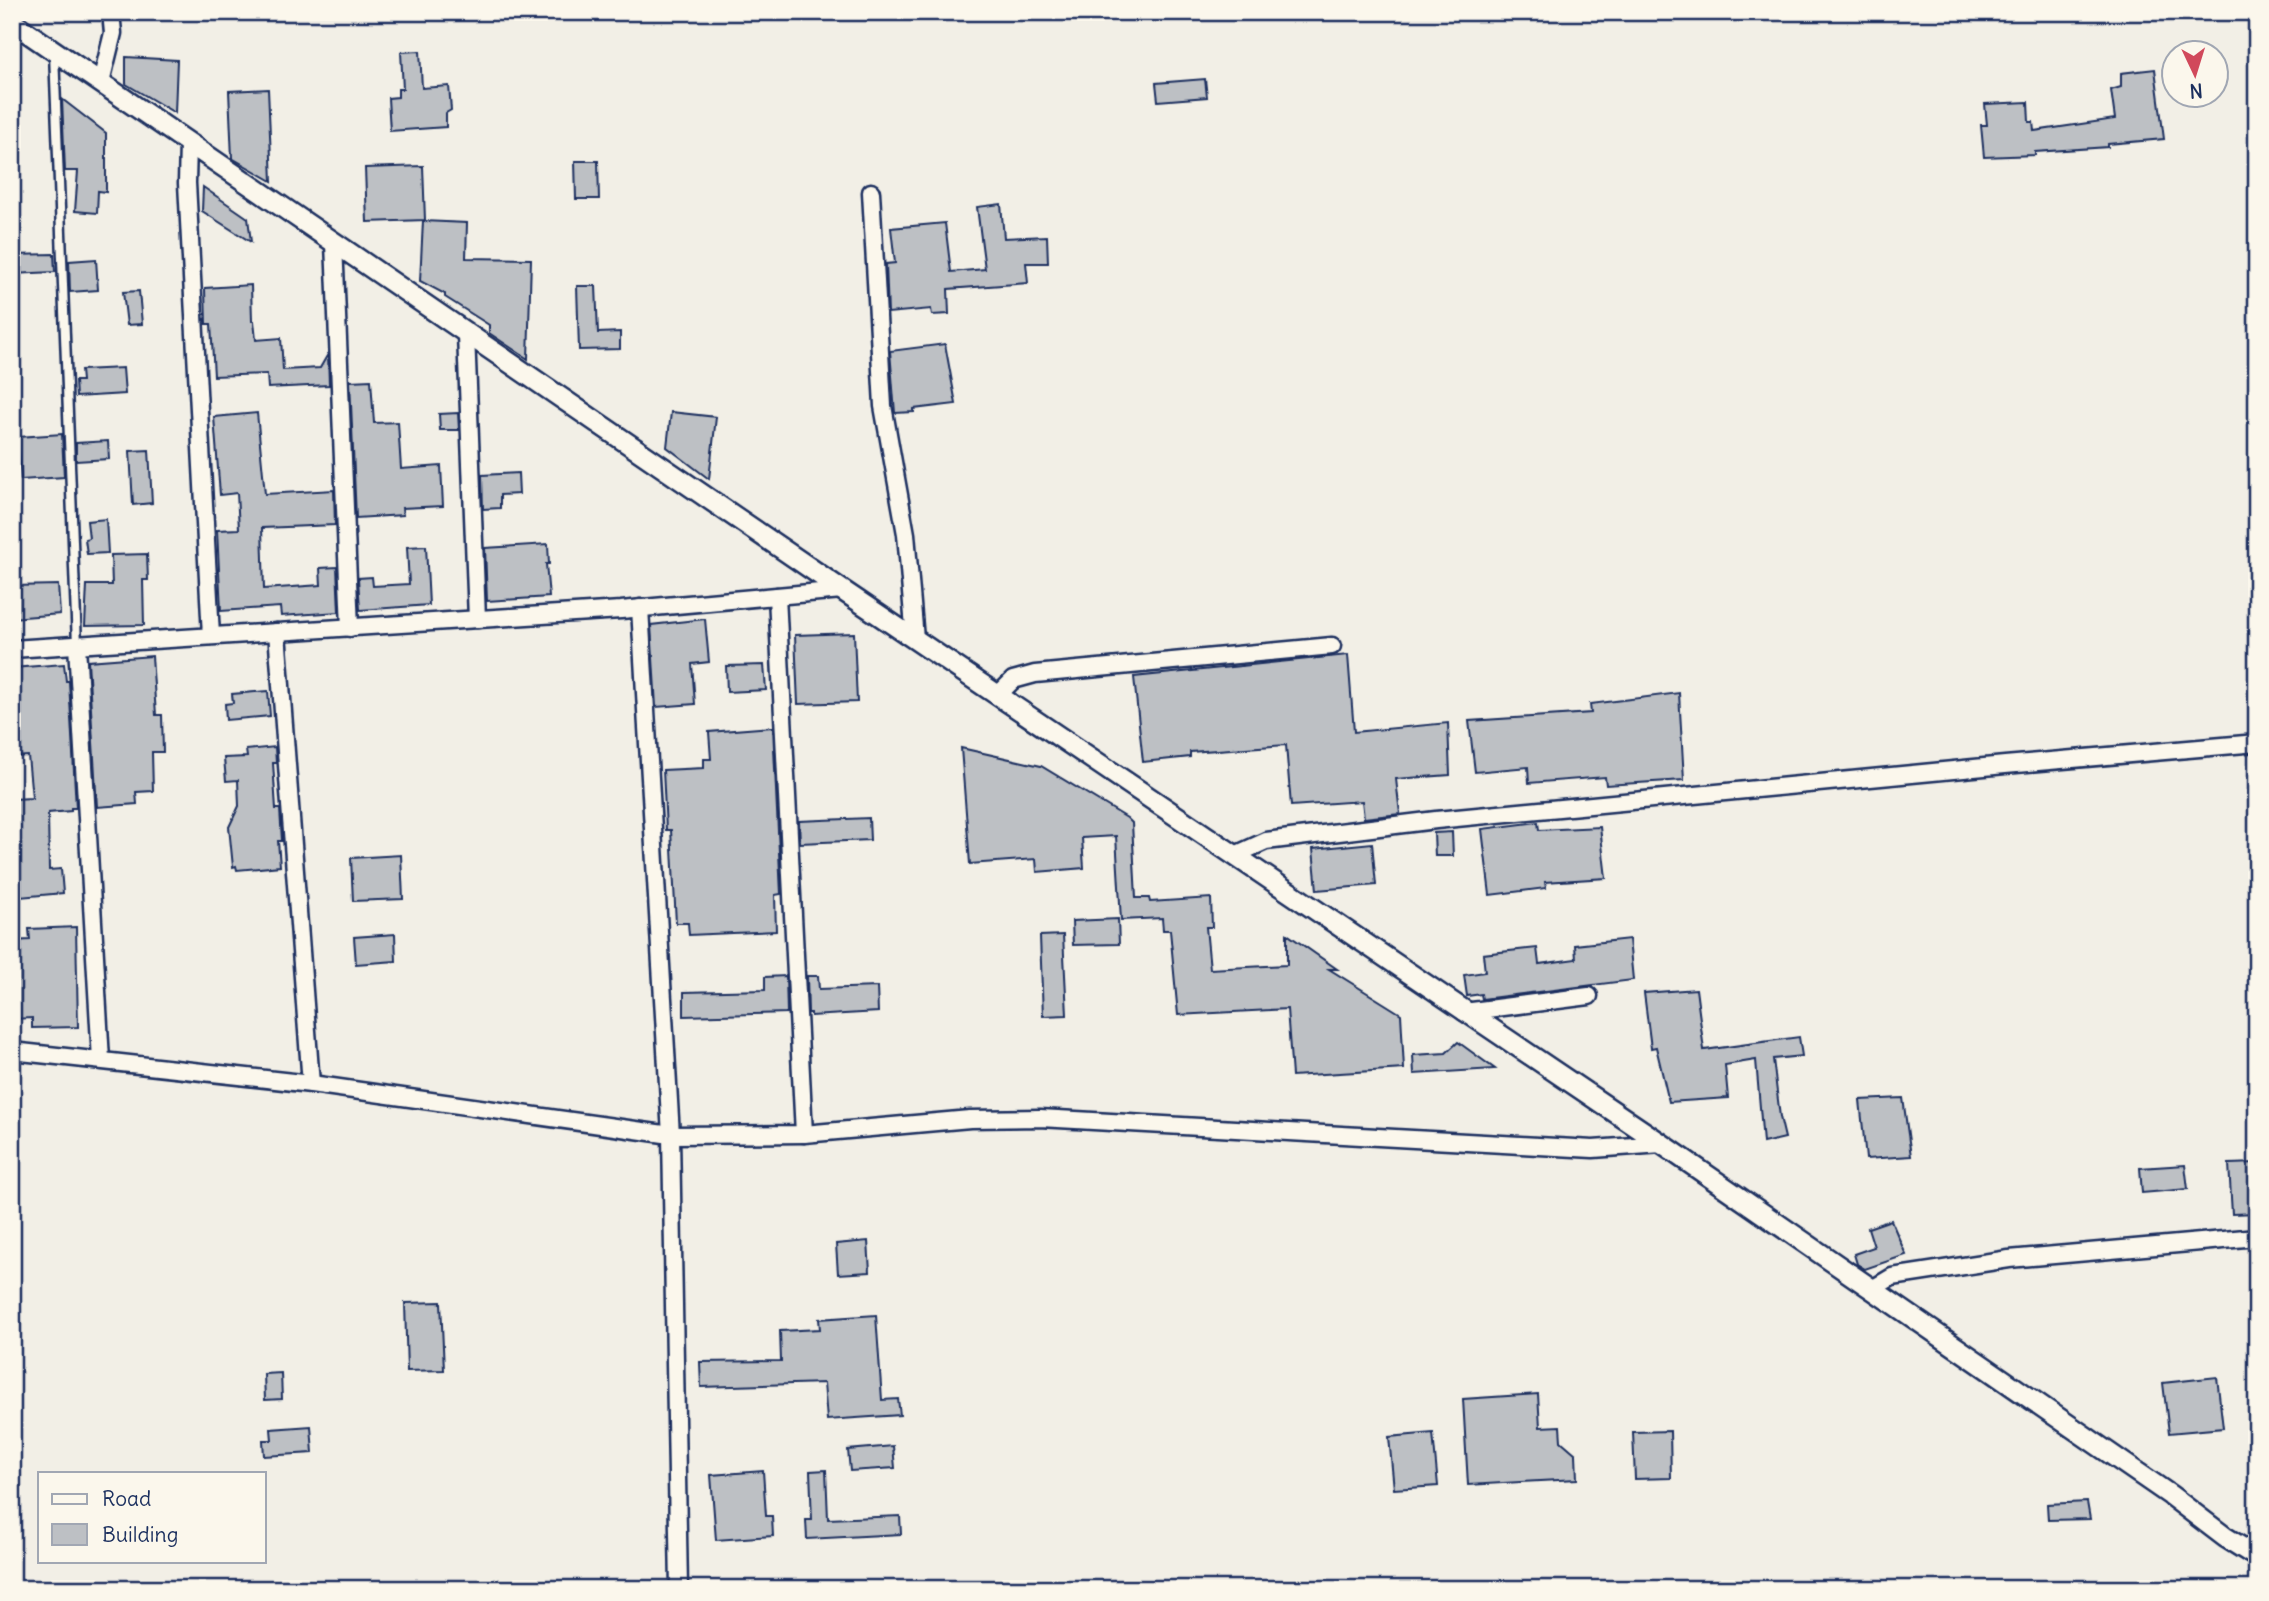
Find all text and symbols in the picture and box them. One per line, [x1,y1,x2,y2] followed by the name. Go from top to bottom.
[2160,38,2230,108] north arrow
[2189,79,2204,103] text: N
[38,1472,266,1562] legend
[102,1485,151,1512] text: Road
[102,1521,178,1548] text: Building

